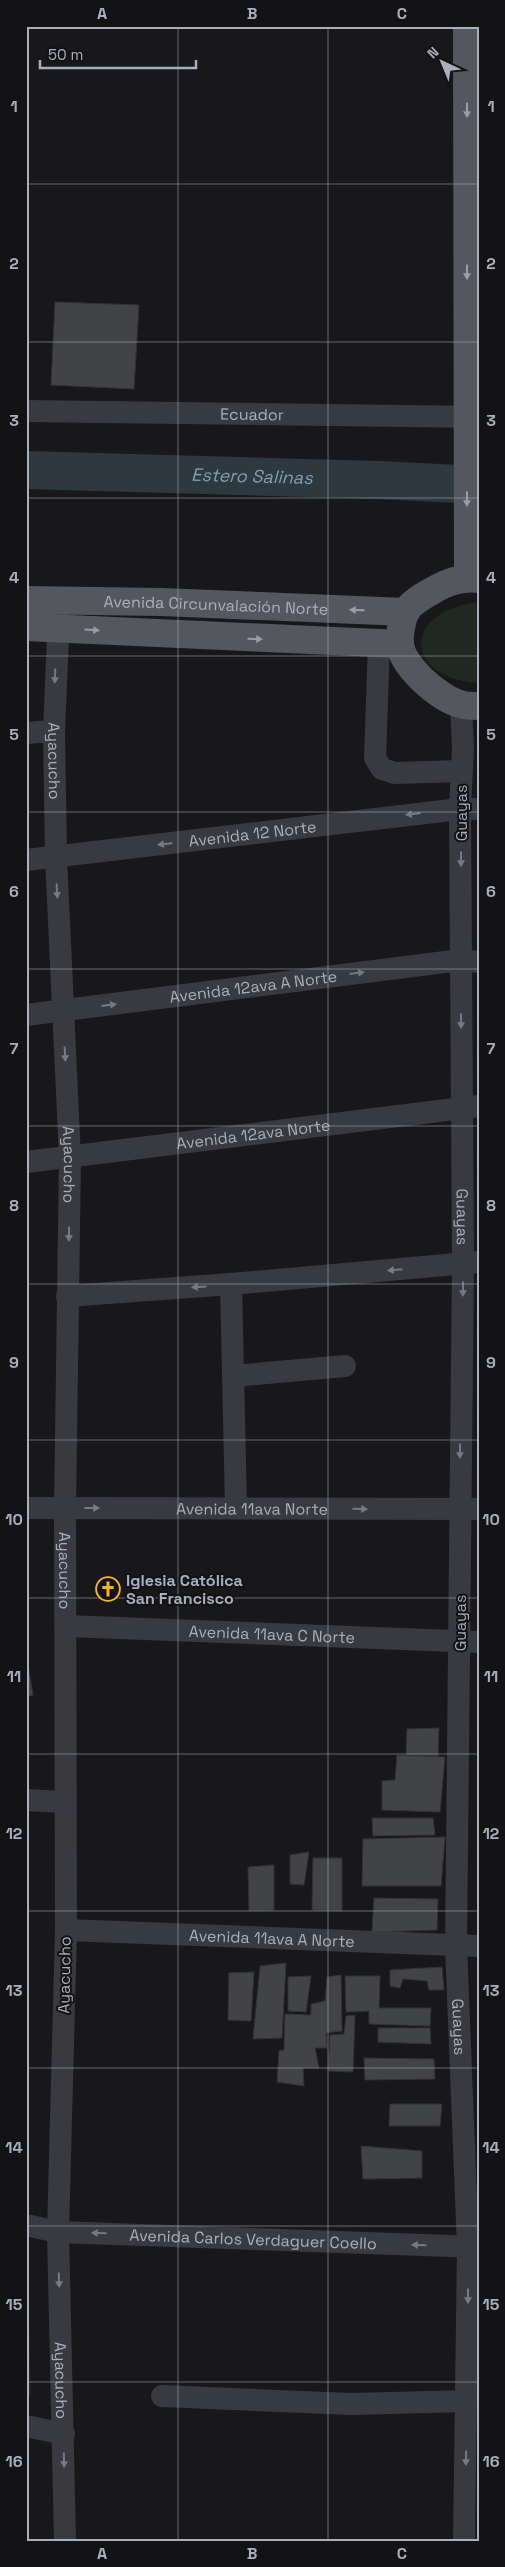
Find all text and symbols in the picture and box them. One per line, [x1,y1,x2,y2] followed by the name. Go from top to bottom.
[97,3,107,24] text: A
[247,3,257,24] text: B
[397,3,407,24] text: C
[40,38,196,70] scale bar
[418,38,468,88] north arrow
[423,43,443,62] text: N
[48,45,83,64] text: 50 m
[10,96,18,117] text: 1
[487,96,495,117] text: 1
[463,102,471,118] one-way arrow
[9,253,19,274] text: 2
[486,253,496,274] text: 2
[463,265,471,281] one-way arrow
[220,404,284,425] street label: Ecuador
[9,410,19,431] text: 3
[486,410,496,431] text: 3
[191,463,313,489] water label: Estero Salinas
[463,491,471,507] one-way arrow
[9,567,19,588] text: 4
[486,567,496,588] text: 4
[103,591,329,620] street label: Avenida Circunvalación Norte
[349,605,365,613] one-way arrow
[85,626,101,634] one-way arrow
[247,635,263,643] one-way arrow
[51,669,59,685] one-way arrow
[43,722,65,800] street label: Ayacucho
[9,724,19,745] text: 5
[486,724,496,745] text: 5
[451,785,472,841] street label: Guayas
[405,810,421,818] one-way arrow
[187,816,318,852] street label: Avenida 12 Norte
[156,840,172,848] one-way arrow
[457,851,465,867] one-way arrow
[9,881,19,902] text: 6
[486,881,496,902] text: 6
[54,884,62,900] one-way arrow
[168,966,338,1008] street label: Avenida 12ava A Norte
[350,969,366,977] one-way arrow
[102,1001,118,1009] one-way arrow
[457,1013,465,1029] one-way arrow
[10,1038,19,1059] text: 7
[487,1038,496,1059] text: 7
[62,1046,70,1062] one-way arrow
[175,1114,332,1154] street label: Avenida 12ava Norte
[58,1125,80,1203] street label: Ayacucho
[452,1188,473,1245] street label: Guayas
[9,1195,19,1216] text: 8
[486,1195,496,1216] text: 8
[64,1226,72,1242] one-way arrow
[387,1266,403,1274] one-way arrow
[458,1281,466,1297] one-way arrow
[190,1283,206,1291] one-way arrow
[9,1352,19,1373] text: 9
[486,1352,496,1373] text: 9
[456,1443,464,1459] one-way arrow
[176,1498,328,1520] street label: Avenida 11ava Norte
[85,1504,101,1512] one-way arrow
[352,1505,368,1513] one-way arrow
[5,1509,23,1530] text: 10
[482,1509,500,1530] text: 10
[54,1532,75,1609] street label: Ayacucho
[126,1570,243,1609] place label: Iglesia Católica San Francisco
[95,1576,121,1602] church icon: Iglesia Católica San Francisco
[450,1595,471,1651] street label: Guayas
[188,1621,355,1648] street label: Avenida 11ava C Norte
[7,1666,21,1687] text: 11
[484,1666,498,1687] text: 11
[6,1823,22,1844] text: 12
[483,1823,499,1844] text: 12
[189,1925,355,1952] street label: Avenida 11ava A Norte
[53,1936,76,2014] street label: Ayacucho
[6,1980,23,2001] text: 13
[483,1980,500,2001] text: 13
[447,1998,470,2056] street label: Guayas
[5,2137,23,2158] text: 14
[482,2137,500,2158] text: 14
[129,2225,377,2254] street label: Avenida Carlos Verdaguer Coello
[91,2229,107,2237] one-way arrow
[411,2241,427,2249] one-way arrow
[56,2273,64,2289] one-way arrow
[464,2288,472,2304] one-way arrow
[6,2294,23,2315] text: 15
[483,2294,500,2315] text: 15
[49,2341,72,2419] street label: Ayacucho
[462,2450,470,2466] one-way arrow
[5,2451,23,2472] text: 16
[482,2451,500,2472] text: 16
[60,2453,68,2469] one-way arrow
[97,2543,107,2564] text: A
[247,2543,257,2564] text: B
[397,2543,407,2564] text: C

